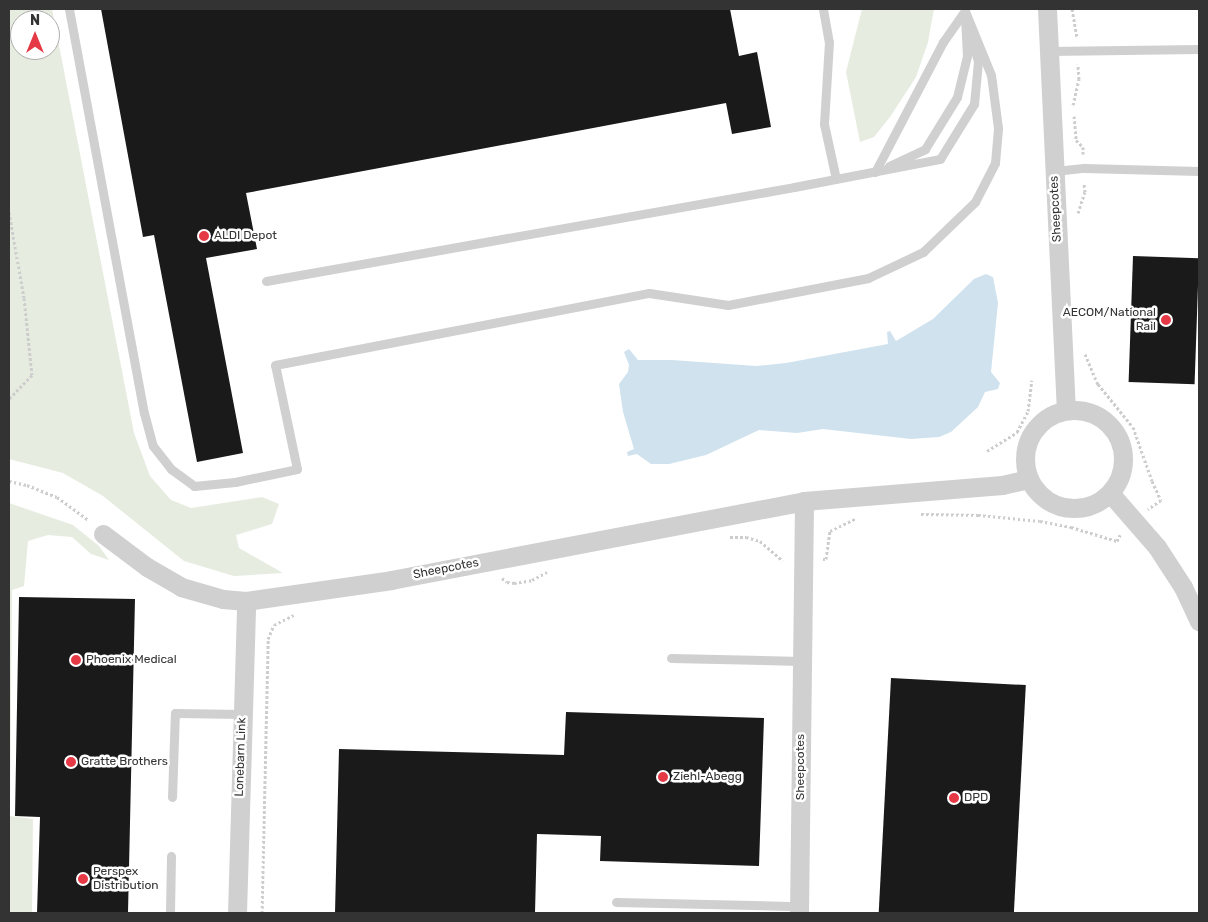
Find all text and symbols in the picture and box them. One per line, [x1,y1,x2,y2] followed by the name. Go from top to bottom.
[10,10,60,60] north arrow
[30,12,40,29] text: N
[1047,175,1065,243] street label: Sheepcotes
[214,229,277,243] place label: ALDI Depot
[198,230,210,242] marker: ALDI Depot
[1063,306,1156,334] place label: AECOM/National Rail
[1160,314,1172,326] marker: AECOM/National Rail
[412,556,480,582] street label: Sheepcotes
[86,653,177,667] place label: Phoenix Medical
[70,654,82,666] marker: Phoenix Medical
[232,717,250,797] street label: Lonebarn Link
[794,734,808,800] street label: Sheepcotes
[81,755,168,769] place label: Gratte Brothers
[65,756,77,768] marker: Gratte Brothers
[673,770,742,784] place label: Ziehl-Abegg
[657,771,669,783] marker: Ziehl-Abegg
[964,791,988,805] place label: DPD
[948,792,960,804] marker: DPD
[93,865,159,893] place label: Perspex Distribution
[77,873,89,885] marker: Perspex Distribution

